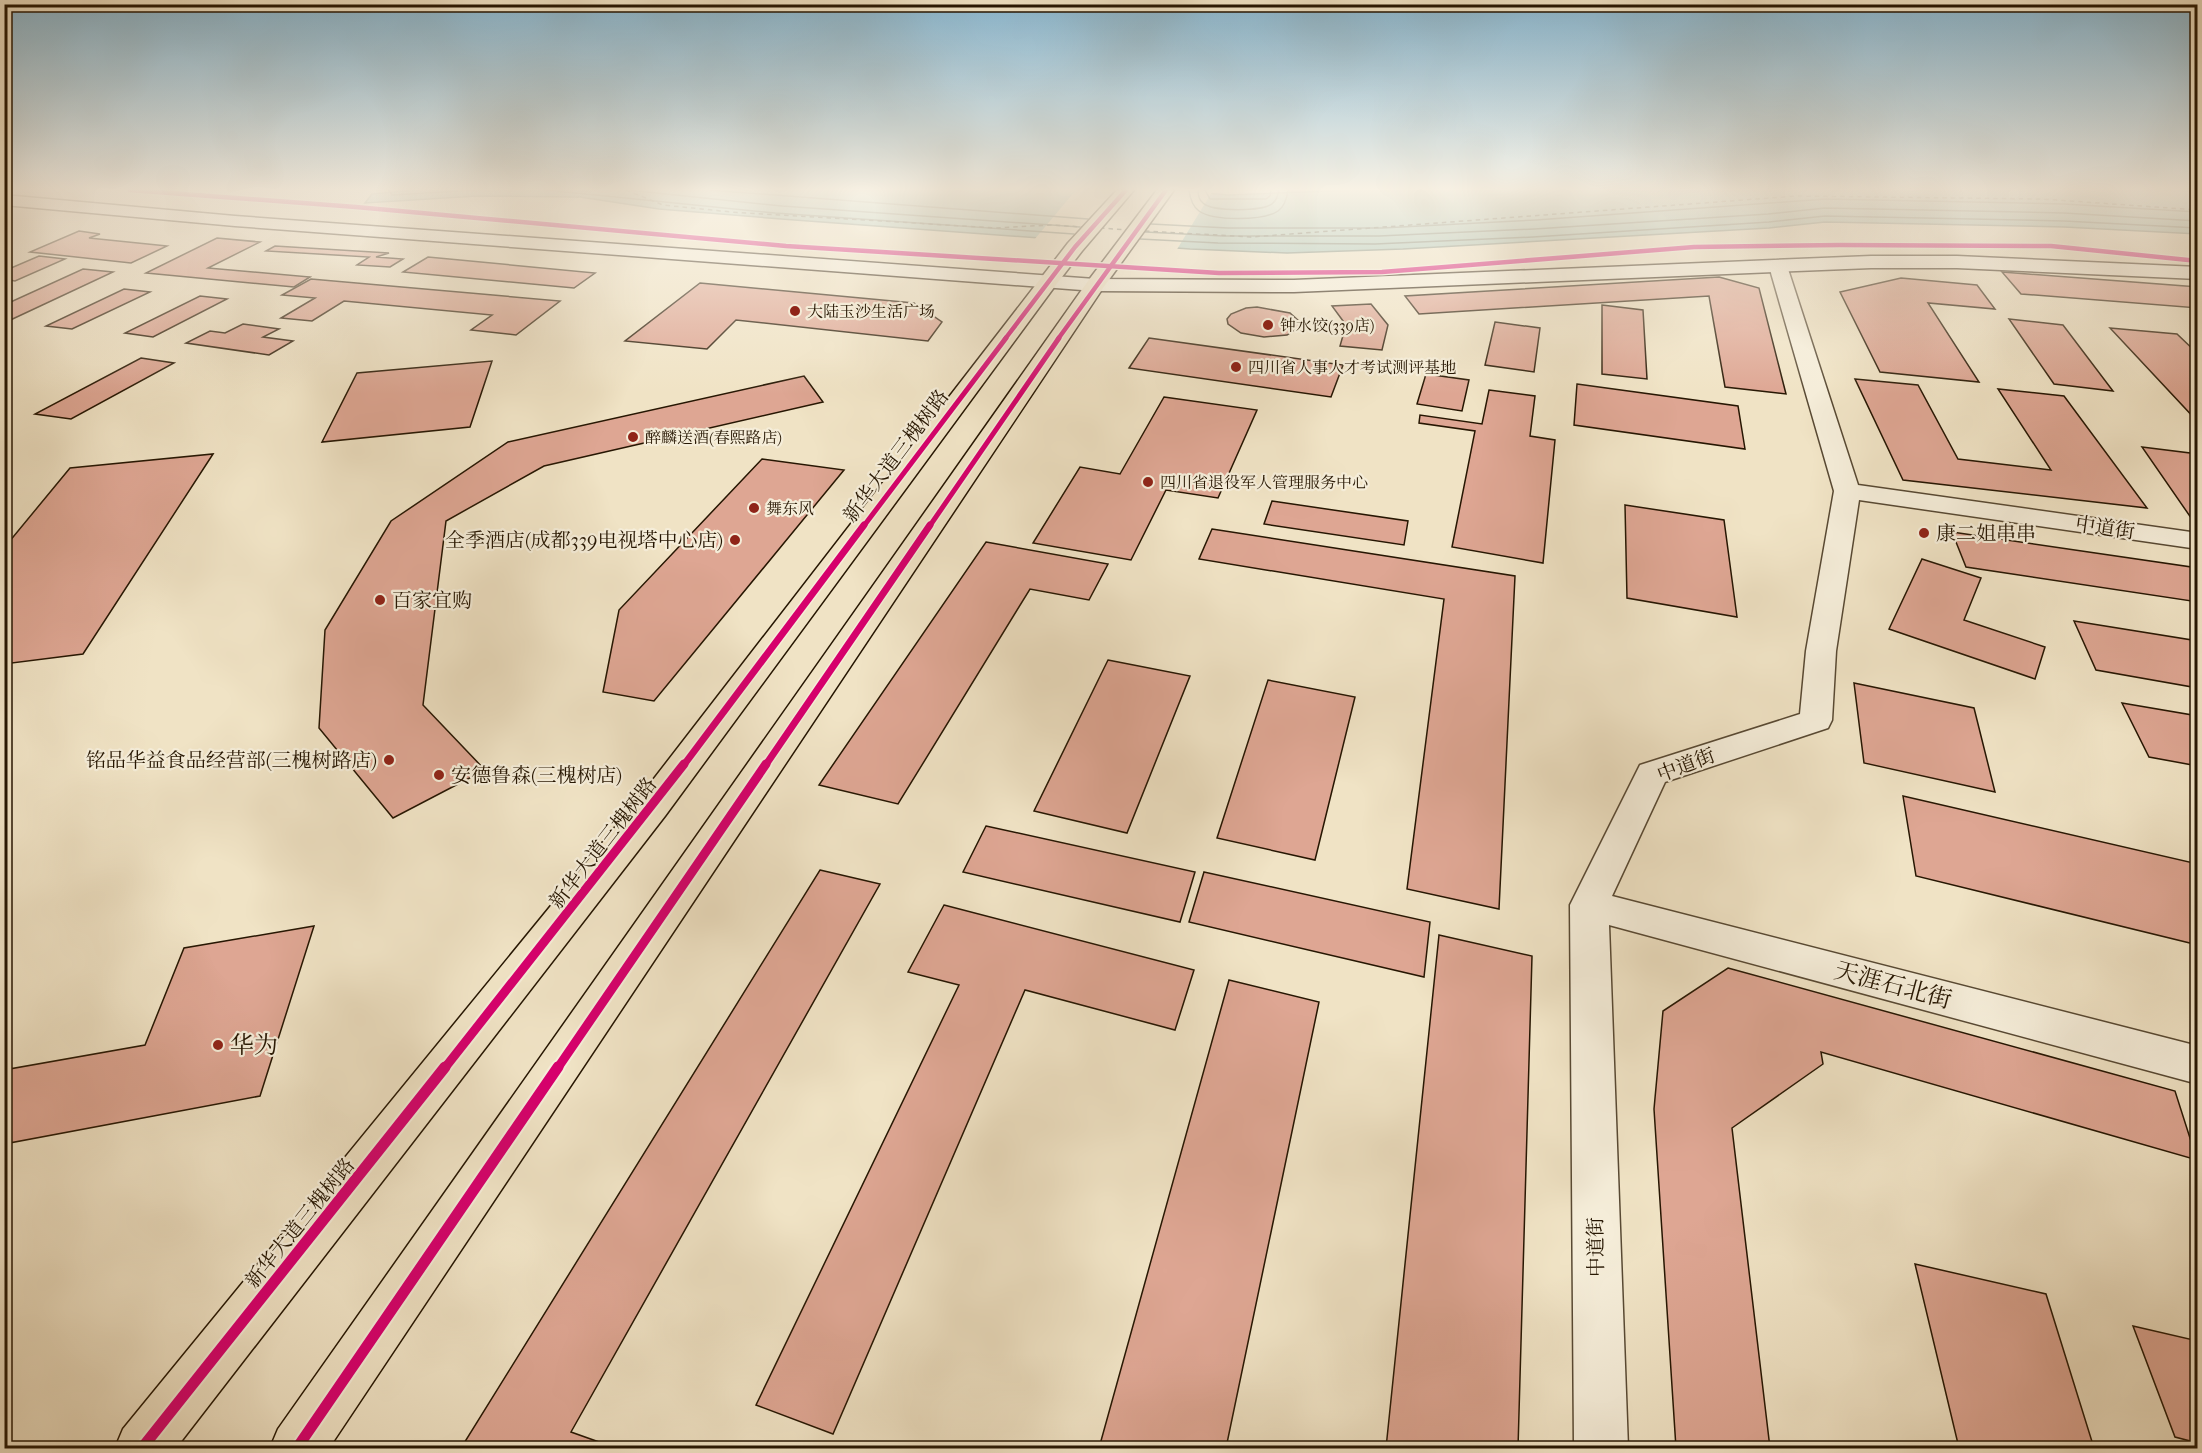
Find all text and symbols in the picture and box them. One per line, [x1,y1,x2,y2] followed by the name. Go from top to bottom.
[807,302,935,321] place label: 大陆玉沙生活广场
[788,304,802,318] marker: 大陆玉沙生活广场
[1280,316,1374,335] place label: 钟水饺(339店)
[1261,318,1275,332] marker: 钟水饺(339店)
[1248,358,1456,377] place label: 四川省人事人才考试测评基地
[1229,360,1243,374] marker: 四川省人事人才考试测评基地
[839,385,953,527] street label: 新华大道三槐树路
[645,428,782,447] place label: 醉麟送酒(春熙路店)
[626,430,640,444] marker: 醉麟送酒(春熙路店)
[1160,473,1368,492] place label: 四川省退役军人管理服务中心
[1141,475,1155,489] marker: 四川省退役军人管理服务中心
[766,499,814,518] place label: 舞东风
[747,501,761,515] marker: 舞东风
[2074,512,2136,544] street label: 中道街
[1936,522,2036,545] place label: 康二姐串串
[1917,526,1931,540] marker: 康二姐串串
[445,529,723,552] place label: 全季酒店(成都339电视塔中心店)
[728,533,742,547] marker: 全季酒店(成都339电视塔中心店)
[392,589,472,612] place label: 百家宜购
[373,593,387,607] marker: 百家宜购
[1654,744,1718,786] street label: 中道街
[86,749,377,772] place label: 铭品华益食品经营部(三槐树路店)
[382,753,396,767] marker: 铭品华益食品经营部(三槐树路店)
[451,764,622,787] place label: 安德鲁森(三槐树店)
[432,768,446,782] marker: 安德鲁森(三槐树店)
[545,773,661,913] street label: 新华大道三槐树路
[1831,956,1955,1014] street label: 天涯石北街
[230,1031,278,1059] place label: 华为
[211,1038,225,1052] marker: 华为
[241,1154,359,1292] street label: 新华大道三槐树路
[1584,1217,1608,1277] street label: 中道街

